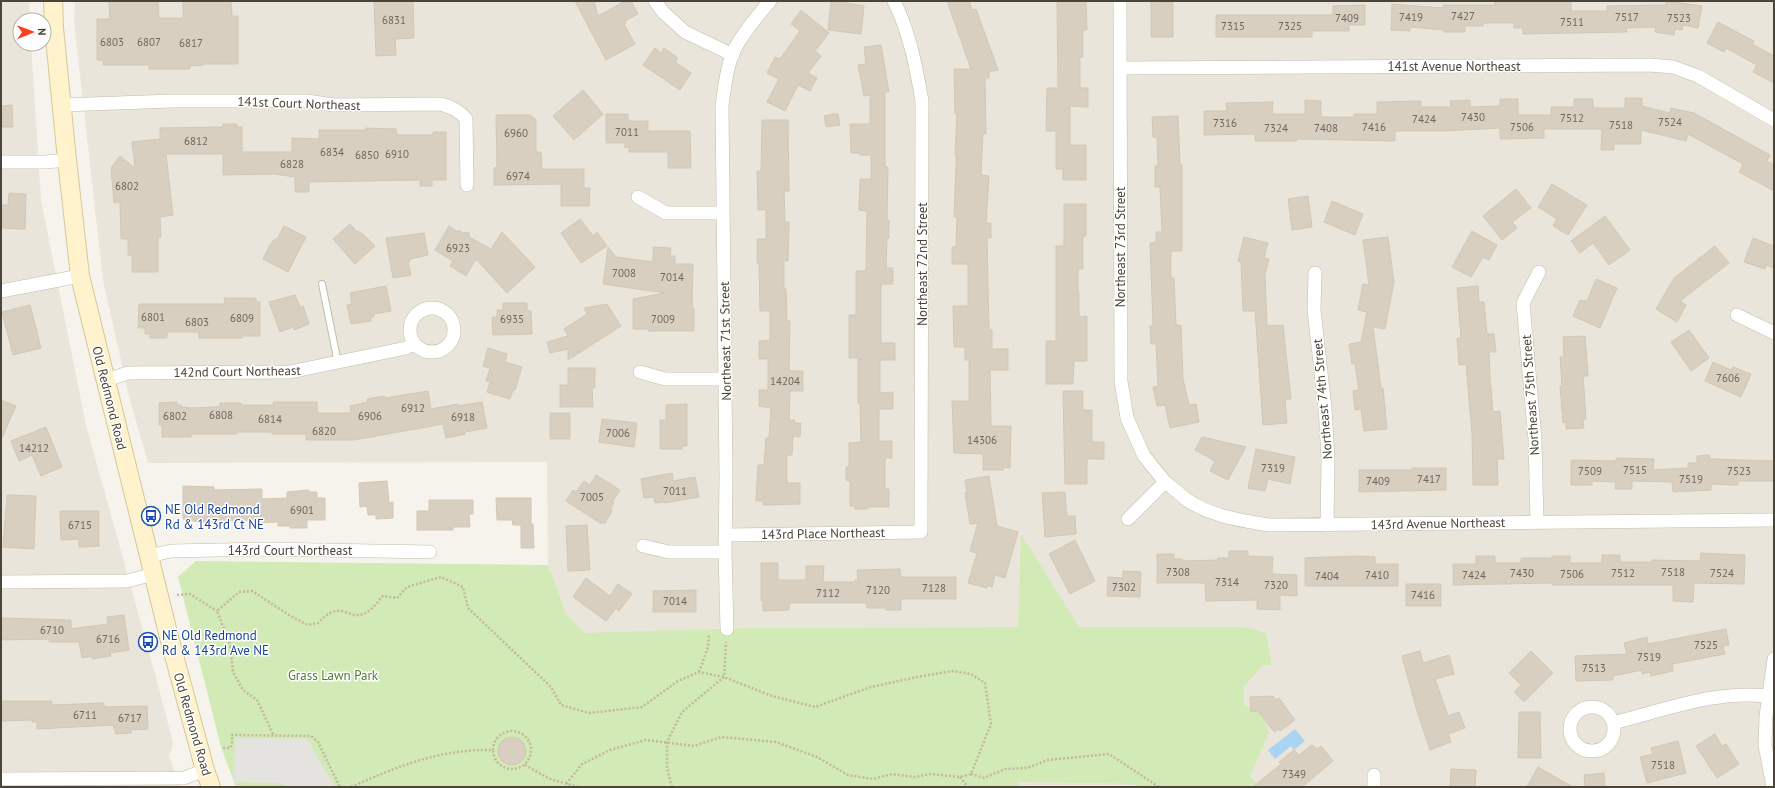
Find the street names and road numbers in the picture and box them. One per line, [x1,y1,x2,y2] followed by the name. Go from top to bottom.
[1387,58,1521,75] street label: 141st Avenue Northeast
[237,93,361,114] street label: 141st Court Northeast
[1112,186,1129,307] street label: Northeast 73rd Street
[914,202,931,326] street label: Northeast 72nd Street
[716,281,735,401] street label: Northeast 71st Street
[1518,334,1543,456] street label: Northeast 75th Street
[1309,337,1336,460] street label: Northeast 74th Street
[88,344,131,452] street label: Old Redmond Road
[173,362,301,381] street label: 142nd Court Northeast
[1370,514,1506,533] street label: 143rd Avenue Northeast
[761,524,886,543] street label: 143rd Place Northeast
[228,542,353,559] street label: 143rd Court Northeast
[170,671,215,778] street label: Old Redmond Road

